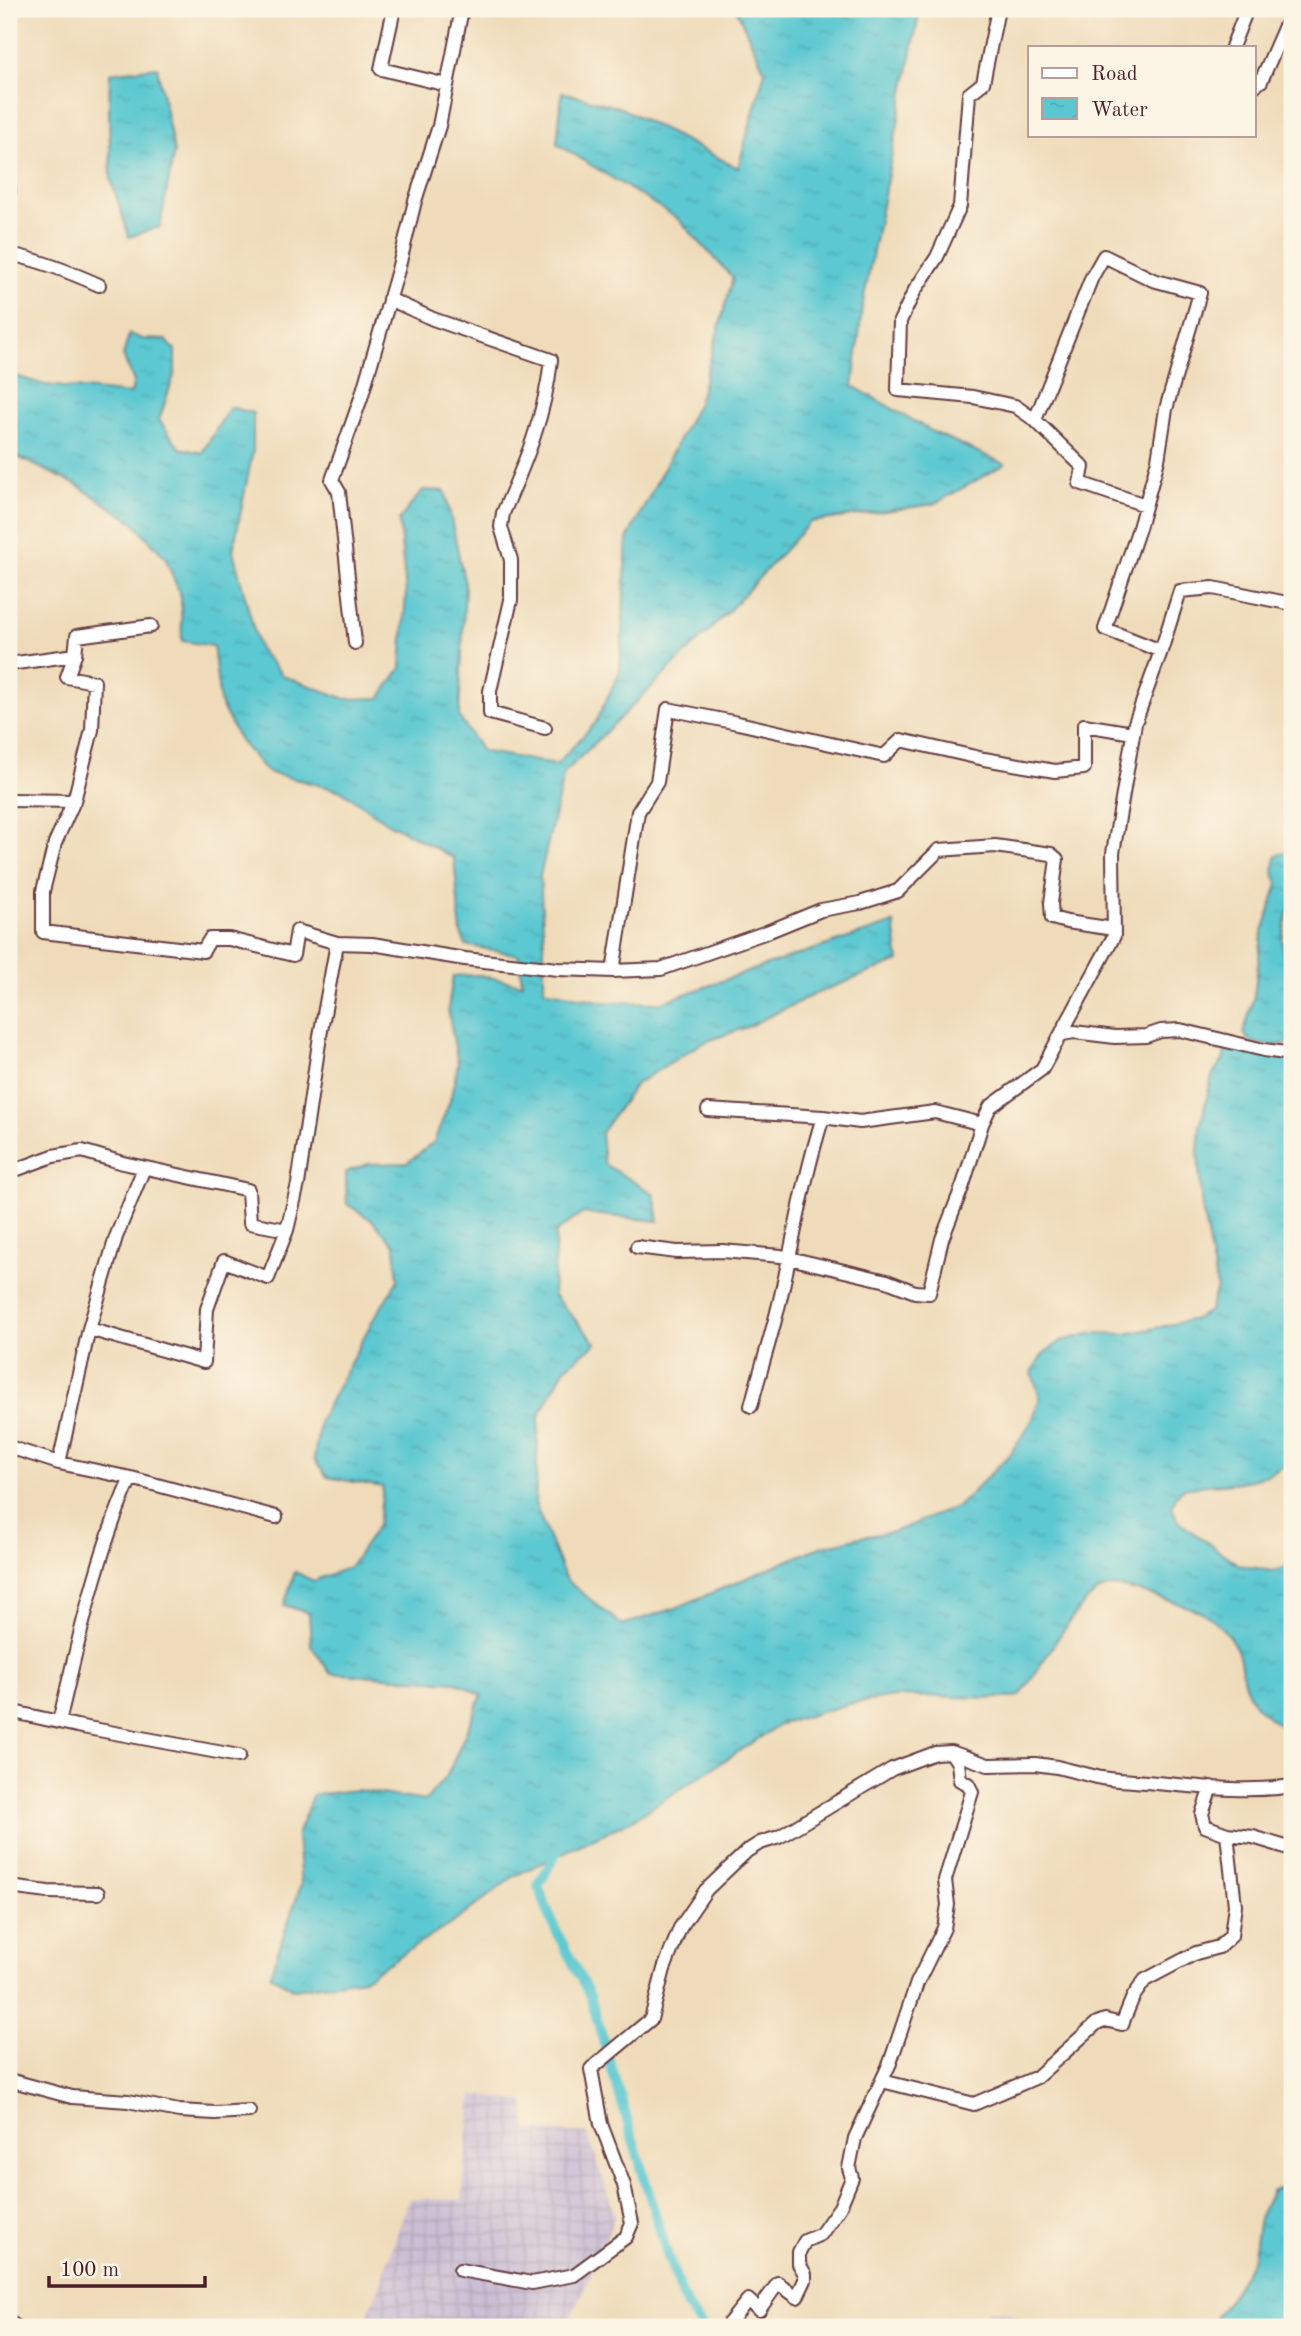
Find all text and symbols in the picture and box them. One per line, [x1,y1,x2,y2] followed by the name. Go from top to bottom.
[1028,46,1256,136] legend
[1091,64,1138,85] text: Road
[1091,100,1148,121] text: Water
[49,2245,205,2289] scale bar
[60,2260,119,2281] text: 100 m

